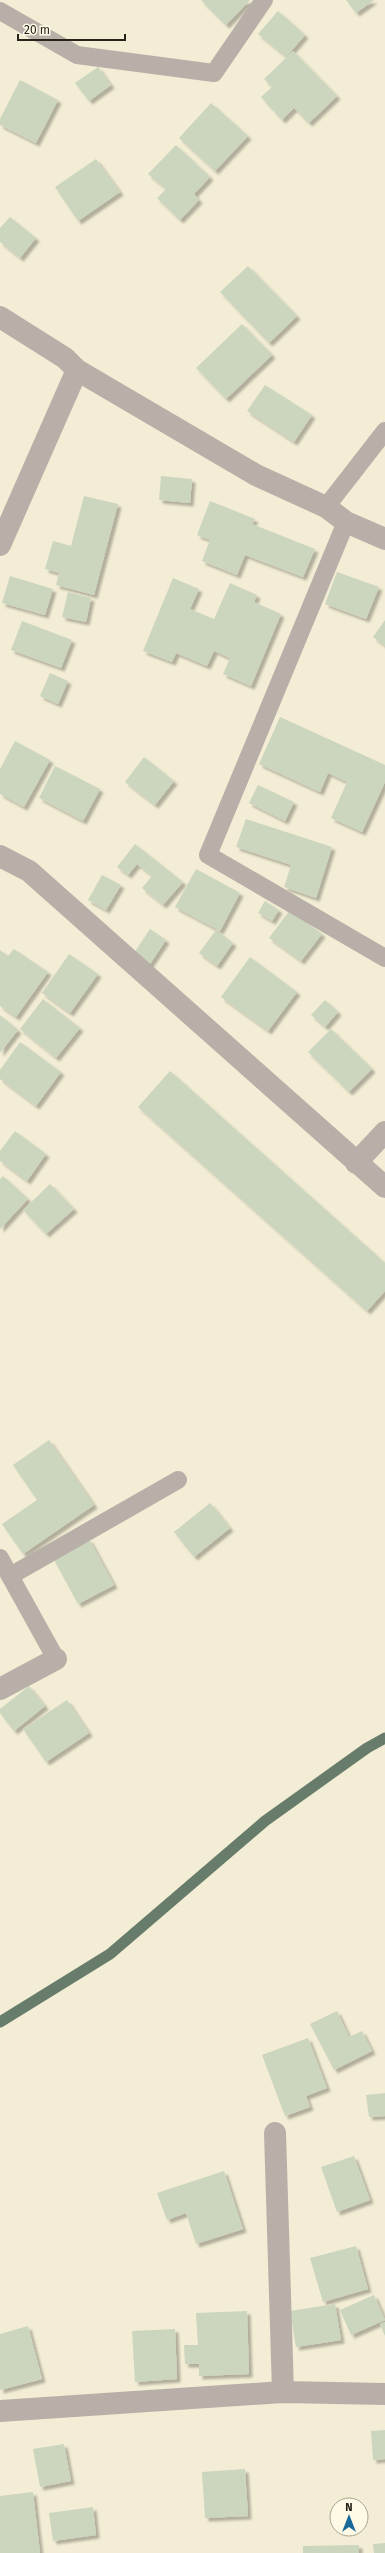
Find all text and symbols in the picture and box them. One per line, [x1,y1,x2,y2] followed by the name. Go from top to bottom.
[18,16,125,42] scale bar
[24,23,50,37] text: 20 m
[329,2497,369,2537] north arrow
[345,2501,353,2514] text: N

